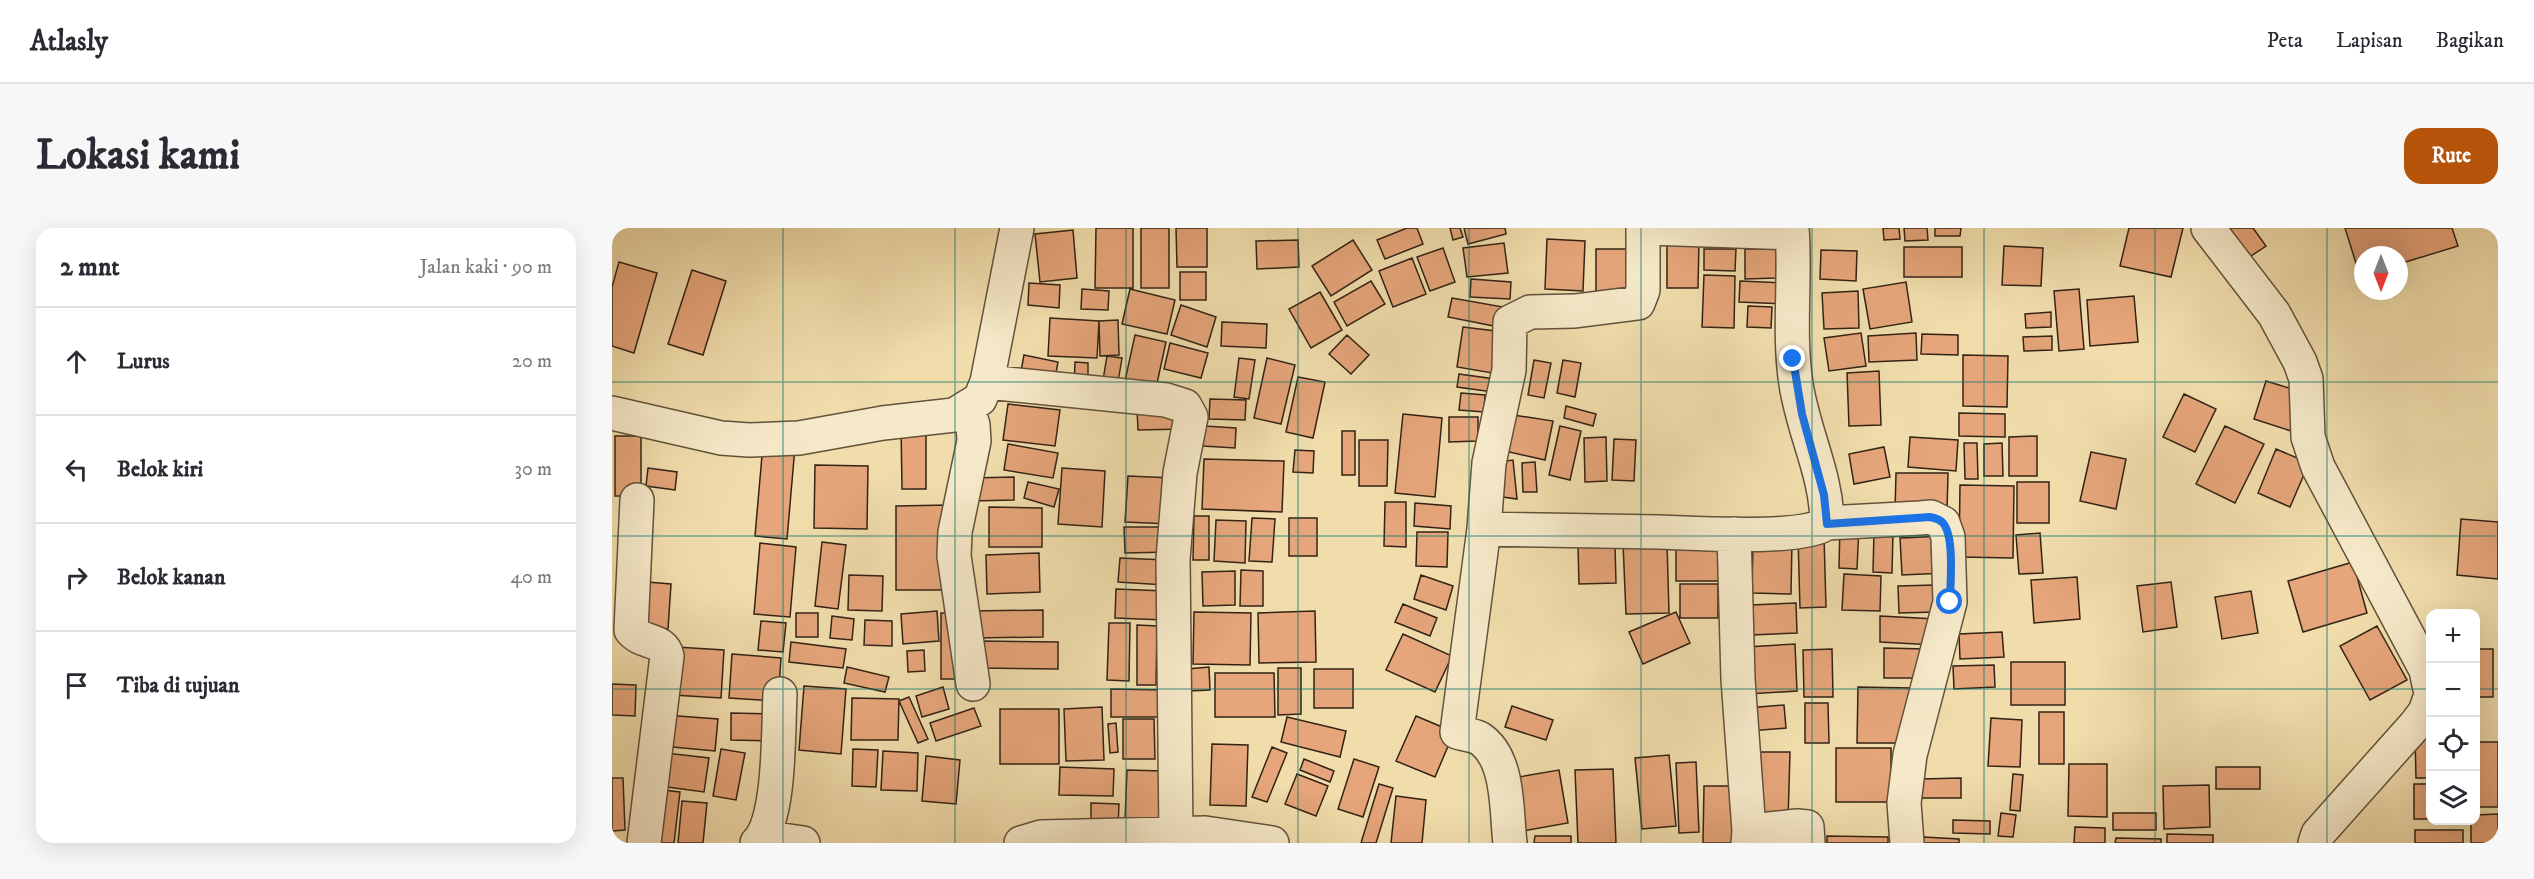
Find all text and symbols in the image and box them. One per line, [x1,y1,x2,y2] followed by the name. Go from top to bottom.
[30,24,108,59] text: Atlasly
[2267,28,2303,54] text: Peta
[2336,28,2403,54] text: Lapisan
[2436,28,2504,54] text: Bagikan
[2404,128,2498,184] button: Rute
[36,130,240,182] text: Lokasi kami
[2354,246,2408,300] north arrow
[60,251,120,284] text: 2 mnt
[420,255,552,280] text: Jalan kaki · 90 m
[60,345,93,378] icon: ahead
[1779,345,1805,371] route end
[117,348,170,375] text: Lurus
[512,349,552,374] text: 20 m
[60,453,93,486] icon: left
[117,456,203,483] text: Belok kiri
[514,457,552,482] text: 30 m
[60,561,93,594] icon: right
[117,564,225,591] text: Belok kanan
[510,565,552,590] text: 40 m
[1936,588,1962,614] route start
[2426,609,2480,825] map controls
[2426,609,2480,663] button: +
[2426,663,2480,717] button: −
[60,669,93,702] icon: arrive
[117,672,239,699] text: Tiba di tujuan
[2426,717,2480,771] button: locate
[2426,771,2480,825] button: layers

